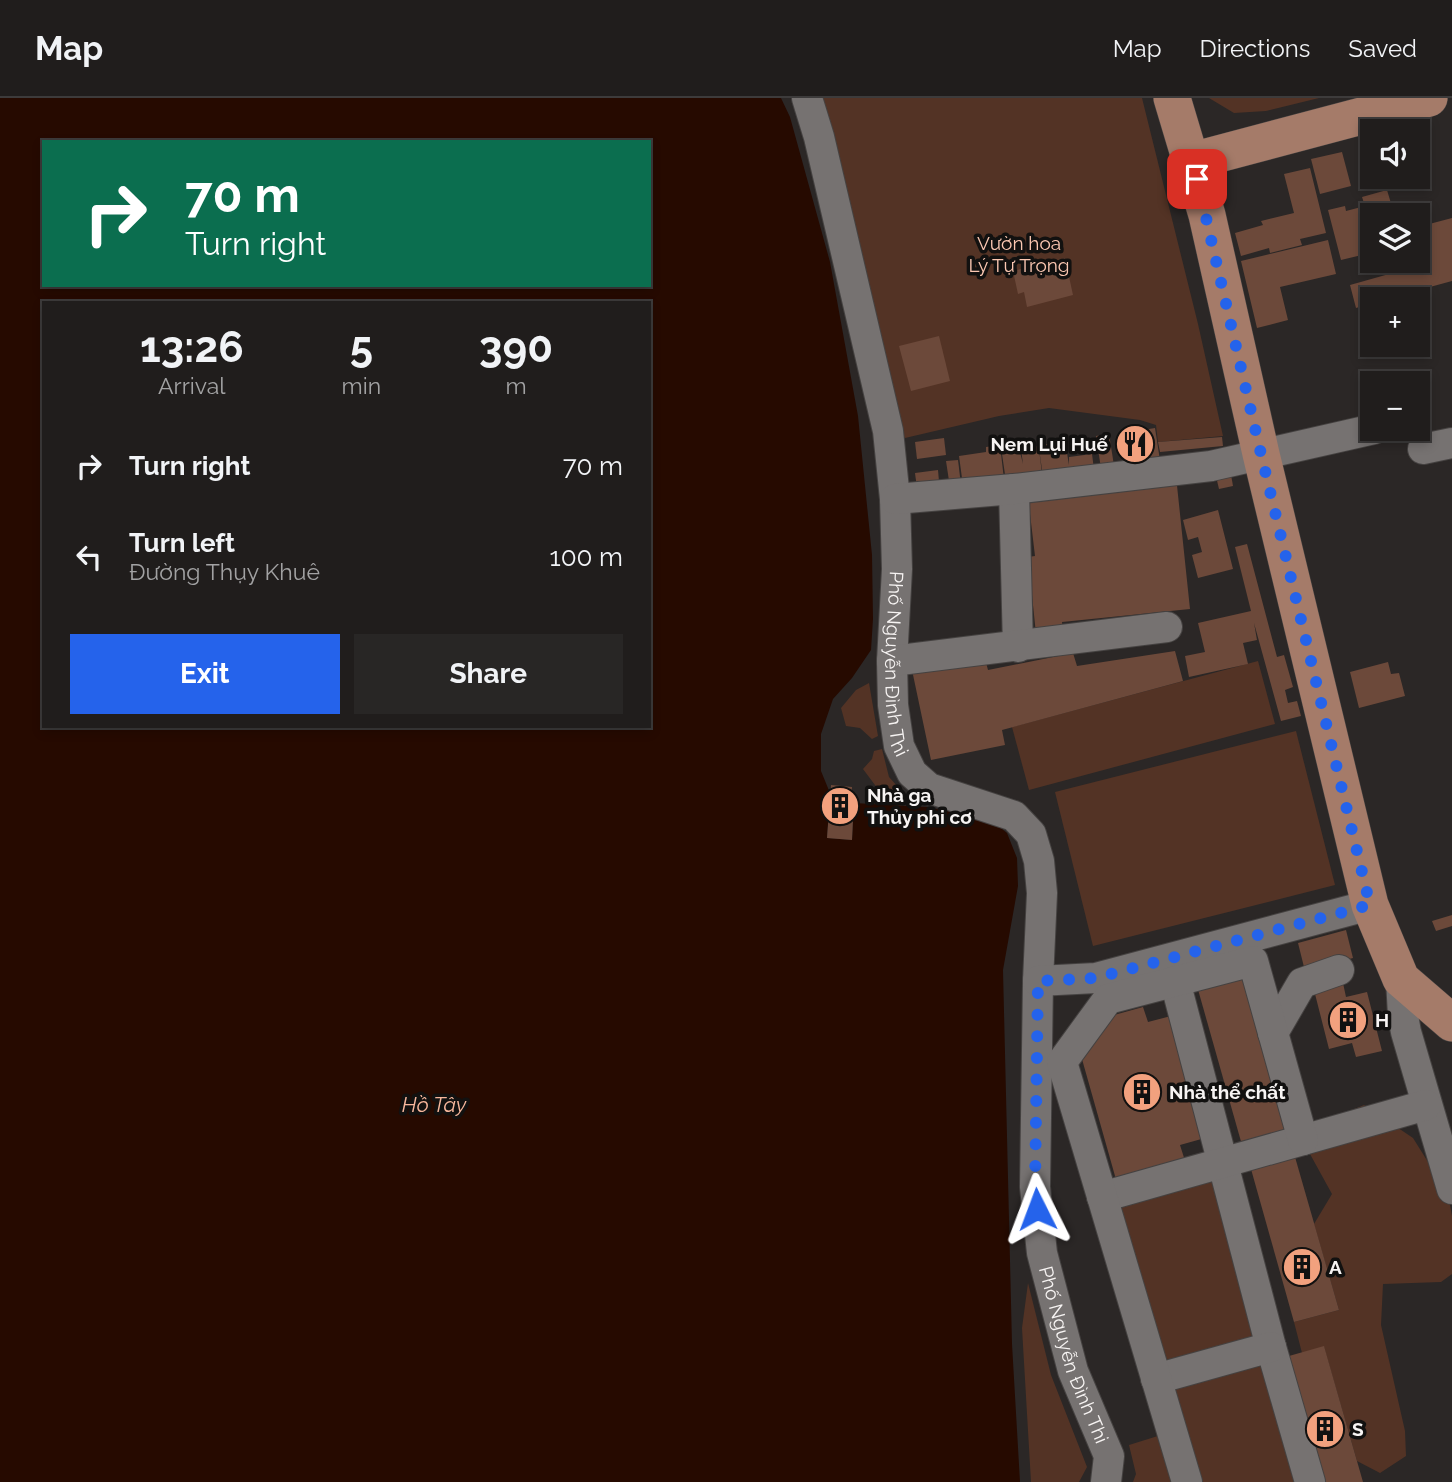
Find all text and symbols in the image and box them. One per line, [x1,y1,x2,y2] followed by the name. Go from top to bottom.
[35,29,103,68] text: Map
[1113,34,1162,63] text: Map
[1200,34,1310,63] text: Directions
[1348,34,1417,63] text: Saved
[1360,119,1430,441] map controls
[1360,119,1430,189] button: sound
[1167,149,1227,209] pin
[1178,160,1216,198] icon: arrive
[185,166,300,223] text: 70 m
[70,168,161,259] icon: right
[1360,203,1430,273] button: layers
[185,225,326,262] text: Turn right
[968,232,1070,276] park label: Vườn hoa Lý Tự Trọng
[1360,287,1430,357] button: +
[140,323,244,372] text: 13:26
[350,323,373,372] text: 5
[479,323,553,372] text: 390
[1360,371,1430,441] button: −
[158,372,226,399] text: Arrival
[342,372,381,399] text: min
[505,372,527,399] text: m
[1114,423,1156,465] restaurant icon: Nem Lụi Huế
[991,433,1108,455] place label: Nem Lụi Huế
[70,447,108,485] icon: right
[129,451,250,481] text: Turn right
[563,451,623,481] text: 70 m
[129,528,235,558] text: Turn left
[70,538,108,576] icon: left
[550,542,623,572] text: 100 m
[129,558,320,585] text: Đường Thụy Khuê
[881,571,913,760] street label: Phố Nguyễn Đình Thi
[70,634,340,714] button: Exit
[354,634,623,714] button: Share
[867,784,972,828] place label: Nhà ga Thủy phi cơ
[819,785,861,827] building icon: Nhà ga Thủy phi cơ
[1327,999,1369,1041] building icon: H
[1375,1009,1389,1031] place label: H
[1121,1071,1163,1113] building icon: Nhà thể chất
[1169,1081,1286,1103] place label: Nhà thể chất
[402,1092,467,1117] water label: Hồ Tây
[1000,1172,1074,1246] position arrow
[1281,1246,1323,1288] building icon: A
[1329,1256,1342,1278] place label: A
[1035,1264,1113,1446] street label: Phố Nguyễn Đình Thi
[1304,1408,1346,1450] building icon: S
[1352,1418,1364,1440] place label: S

